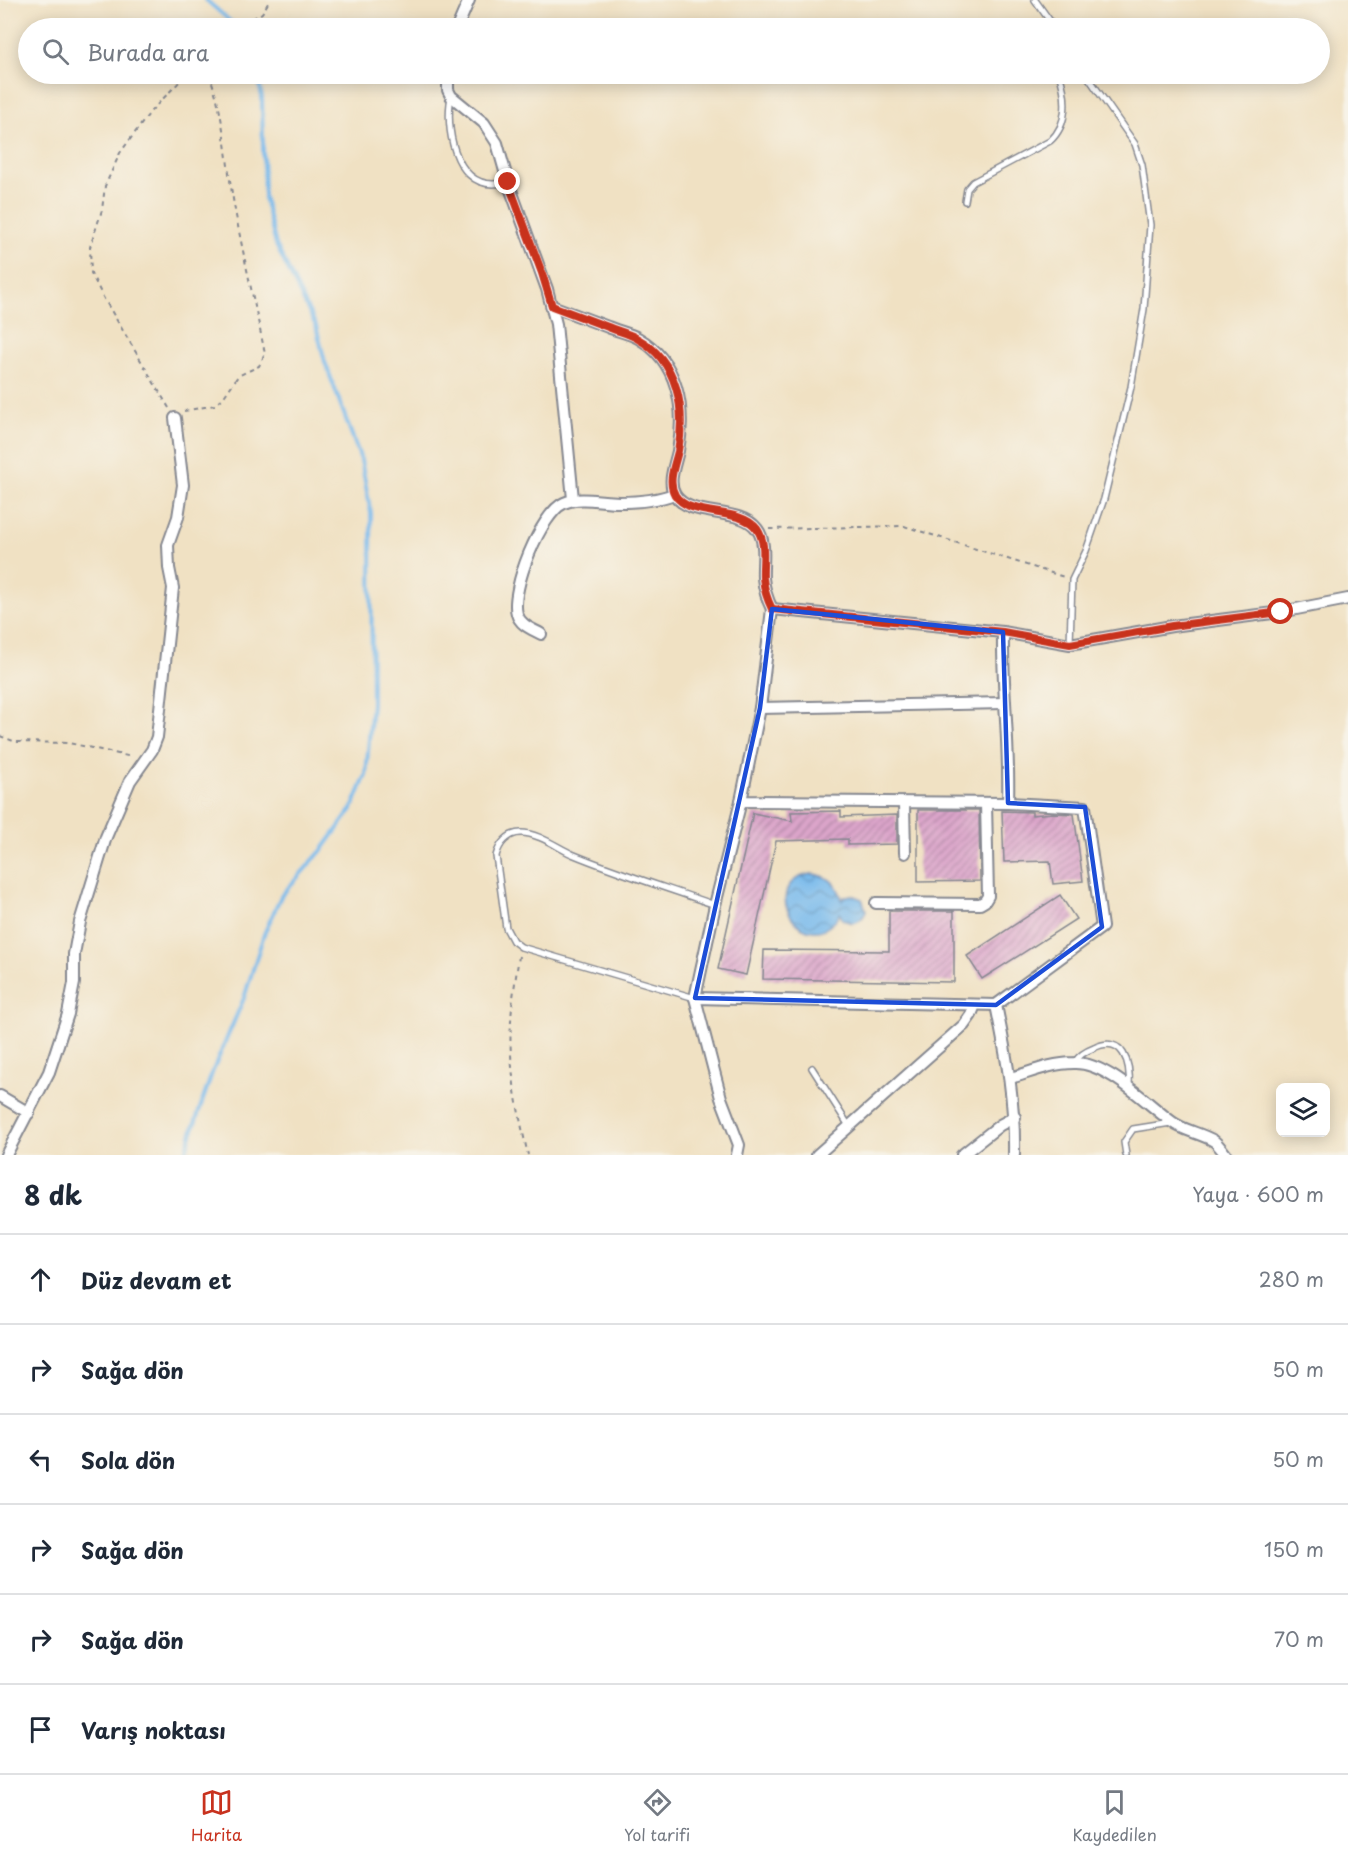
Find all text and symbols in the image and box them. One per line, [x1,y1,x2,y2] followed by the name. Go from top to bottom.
[18,18,1330,84] search box
[39,35,72,68] icon: search
[87,35,209,68] text: Burada ara
[494,168,520,194] route end
[1267,598,1293,624] route start
[1276,1083,1330,1137] map controls
[1276,1083,1330,1137] button: layers
[24,1175,82,1214] text: 8 dk
[1192,1179,1324,1209] text: Yaya · 600 m
[24,1263,57,1296] icon: ahead
[81,1263,232,1296] text: Düz devam et
[1259,1264,1324,1294] text: 280 m
[24,1353,57,1386] icon: right
[81,1353,184,1386] text: Sağa dön
[1272,1354,1324,1384] text: 50 m
[24,1443,57,1476] icon: left
[81,1443,175,1476] text: Sola dön
[1272,1444,1324,1474] text: 50 m
[24,1533,57,1566] icon: right
[81,1533,184,1566] text: Sağa dön
[1264,1534,1324,1564] text: 150 m
[24,1623,57,1656] icon: right
[81,1623,184,1656] text: Sağa dön
[1274,1624,1324,1654] text: 70 m
[24,1713,57,1746] icon: arrive
[81,1713,226,1746] text: Varış noktası
[191,1786,242,1846] tab: Harita
[624,1786,690,1846] tab: Yol tarifi
[1072,1786,1157,1846] tab: Kaydedilen

